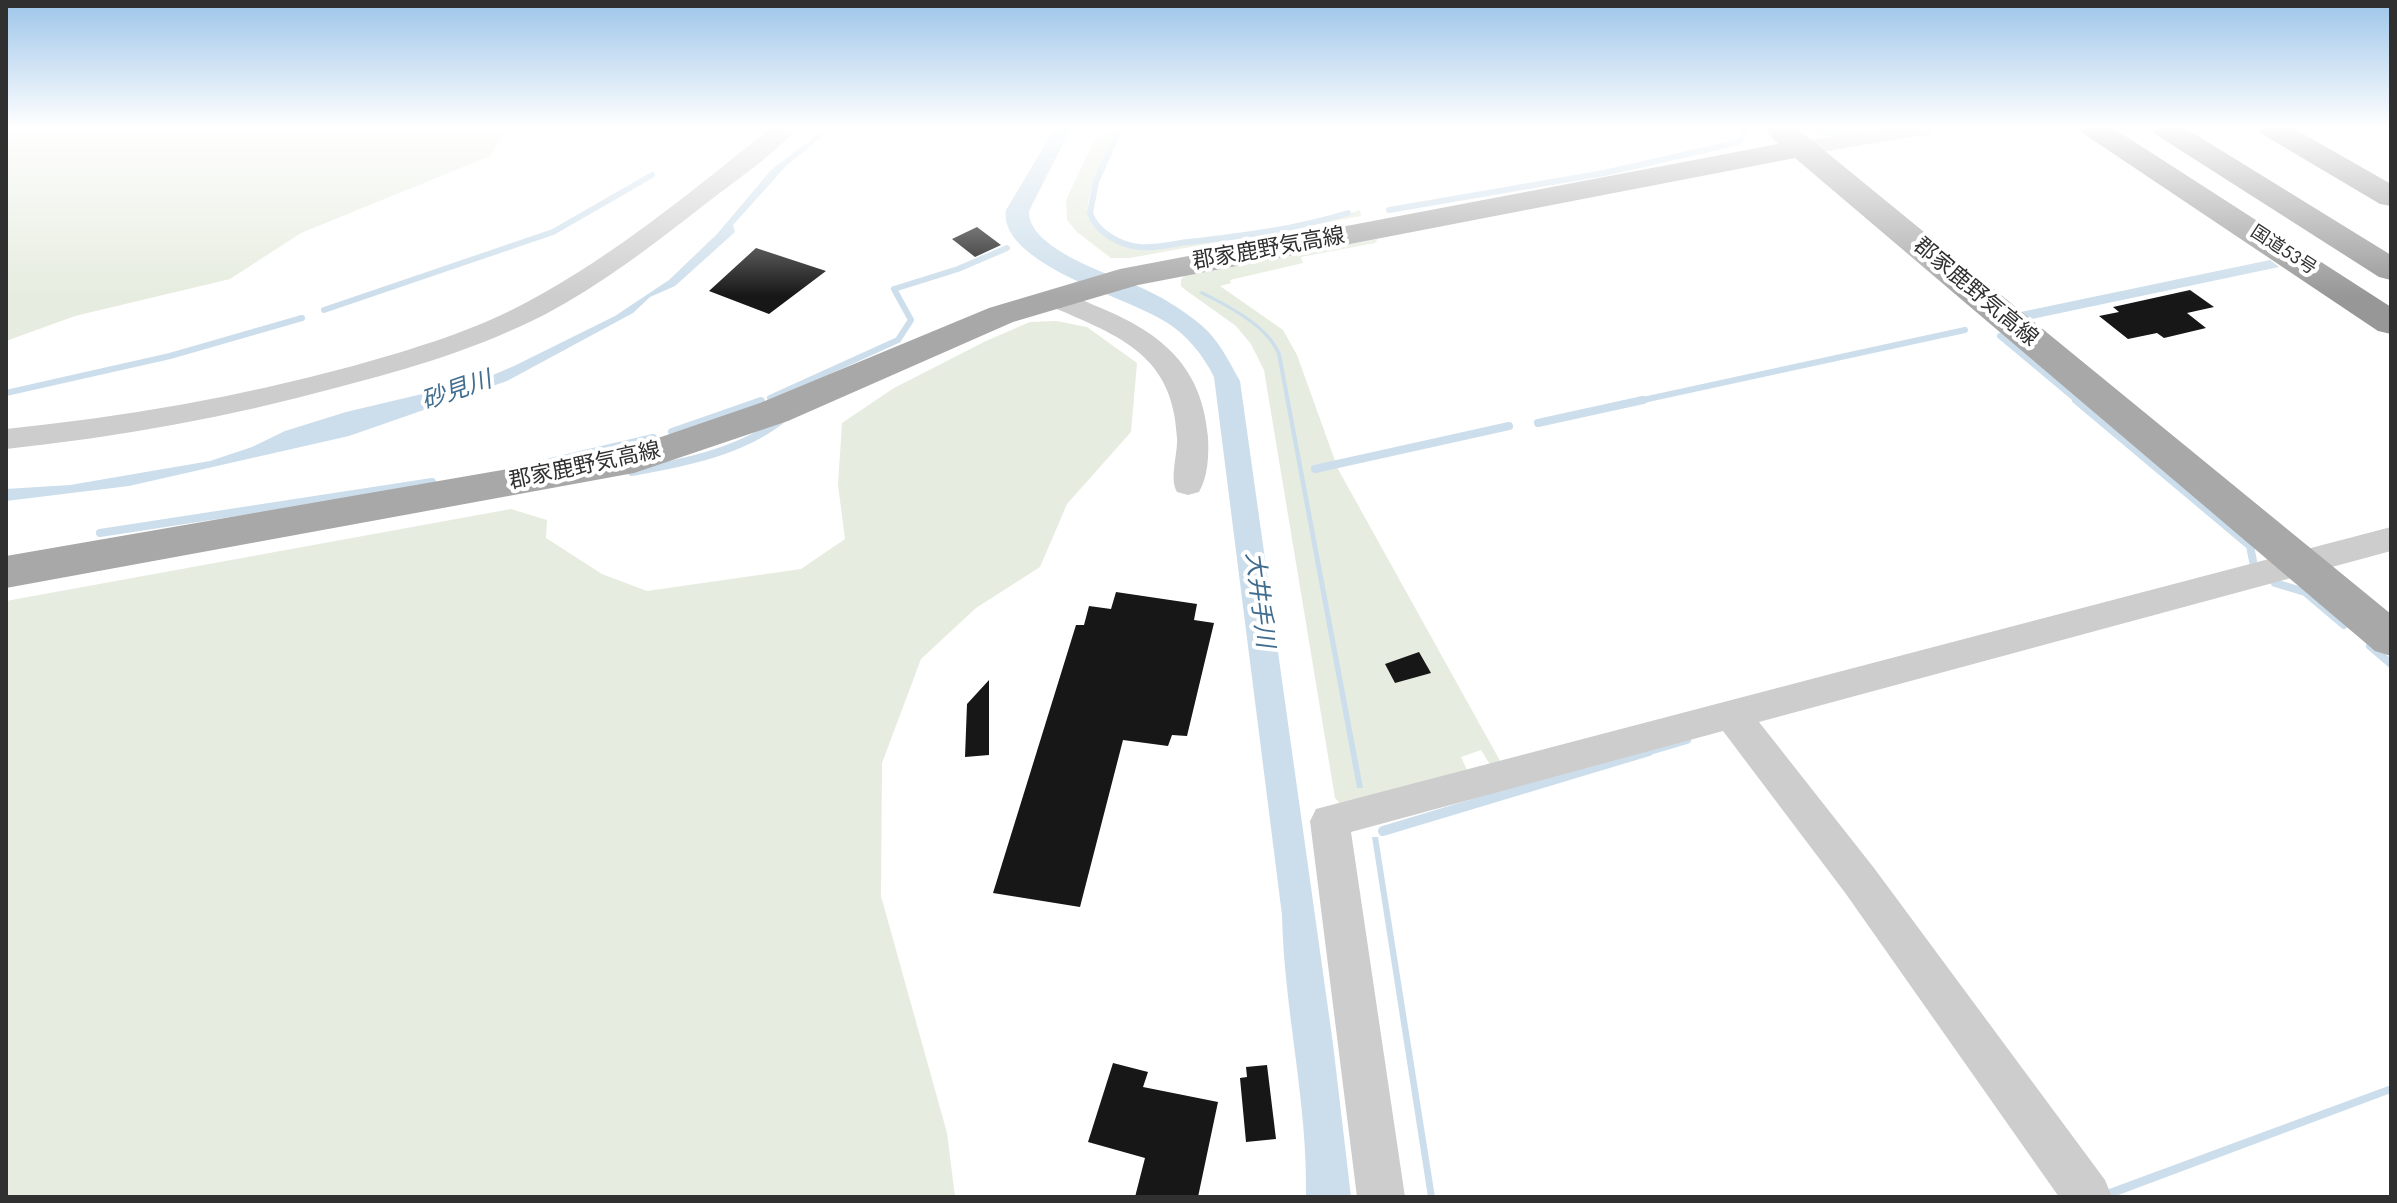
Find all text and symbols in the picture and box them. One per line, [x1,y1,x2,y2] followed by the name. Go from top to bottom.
[2246,222,2320,280] street label: 国道53号
[1191,224,1347,276] street label: 郡家鹿野気高線
[1908,233,2042,353] street label: 郡家鹿野気高線
[418,367,496,417] water label: 砂見川
[507,438,663,496] street label: 郡家鹿野気高線
[1238,551,1278,649] water label: 大井手川

